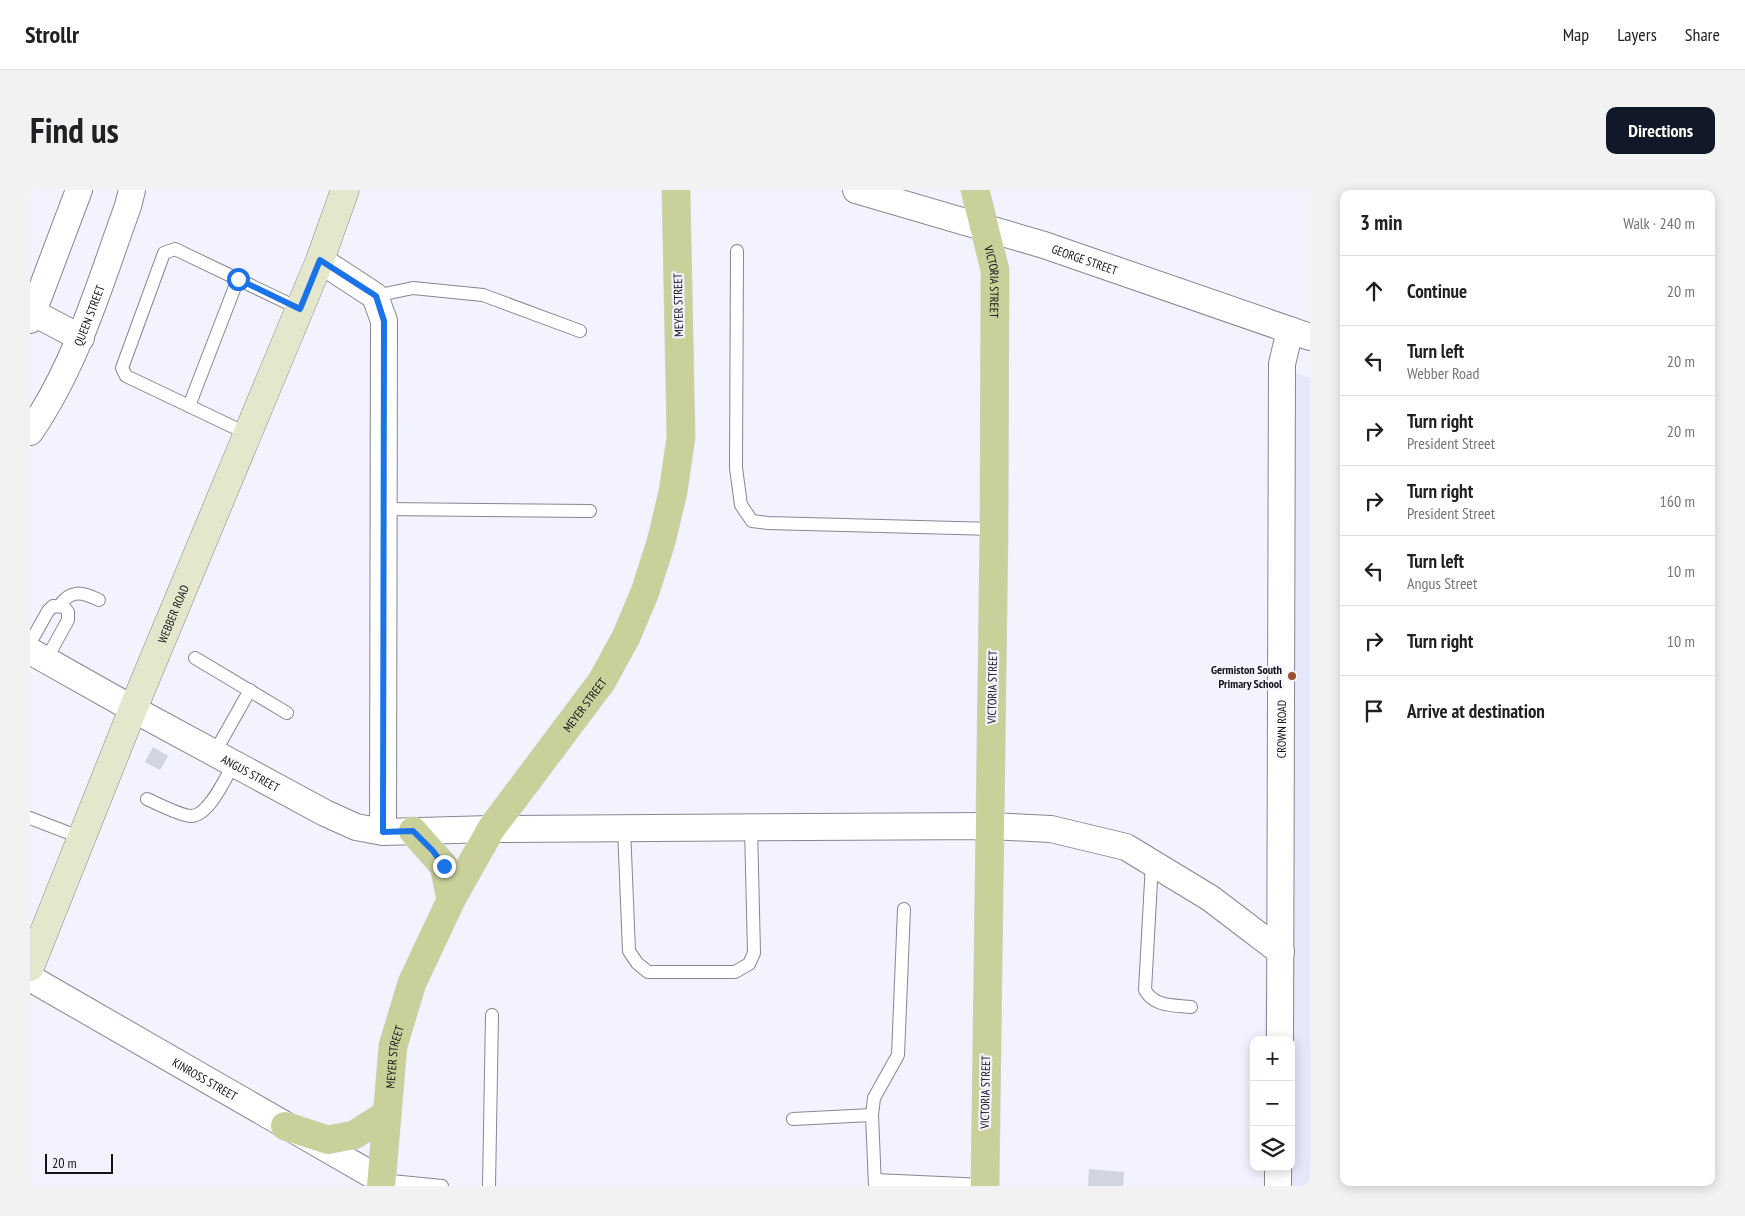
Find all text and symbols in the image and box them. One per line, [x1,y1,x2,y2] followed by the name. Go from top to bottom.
[25,19,79,50] text: Strollr
[1563,23,1589,46] text: Map
[1617,23,1657,46] text: Layers
[1685,23,1720,46] text: Share
[30,107,119,153] text: Find us
[1606,107,1715,154] button: Directions
[1360,209,1402,236] text: 3 min
[1623,213,1695,233] text: Walk · 240 m
[1050,241,1120,278] street label: GEORGE STREET
[981,243,1003,319] street label: VICTORIA STREET
[227,268,250,291] route start
[670,272,686,337] street label: MEYER STREET
[1360,277,1388,305] icon: ahead
[1407,279,1467,303] text: Continue
[1667,281,1695,301] text: 20 m
[70,282,107,348] street label: QUEEN STREET
[1407,339,1464,363] text: Turn left
[1360,347,1388,375] icon: left
[1667,351,1695,371] text: 20 m
[1407,363,1479,383] text: Webber Road
[1407,409,1473,433] text: Turn right
[1360,417,1388,445] icon: right
[1667,421,1695,441] text: 20 m
[1407,433,1495,453] text: President Street
[1407,479,1473,503] text: Turn right
[1360,487,1388,515] icon: right
[1660,491,1695,511] text: 160 m
[1407,503,1495,523] text: President Street
[1407,549,1464,573] text: Turn left
[1360,557,1388,585] icon: left
[1667,561,1695,581] text: 10 m
[1407,573,1477,593] text: Angus Street
[154,582,191,645] street label: WEBBER ROAD
[1360,627,1388,655] icon: right
[1407,629,1473,653] text: Turn right
[1667,631,1695,651] text: 10 m
[984,650,1000,725] street label: VICTORIA STREET
[1211,662,1282,691] place label: Germiston South Primary School
[1286,670,1298,682] marker: Germiston South Primary School
[559,674,610,735] street label: MEYER STREET
[1360,697,1388,725] icon: arrive
[1407,699,1545,723] text: Arrive at destination
[1273,700,1289,758] street label: CROWN ROAD
[219,751,283,795] street label: ANGUS STREET
[433,855,456,878] route end
[382,1023,407,1089] street label: MEYER STREET
[1250,1036,1295,1171] map controls
[1250,1036,1295,1081] button: +
[170,1054,241,1104] street label: KINROSS STREET
[977,1055,993,1130] street label: VICTORIA STREET
[1250,1081,1295,1126] button: −
[1250,1126,1295,1171] button: layers
[45,1151,112,1174] scale bar
[52,1154,77,1172] text: 20 m

